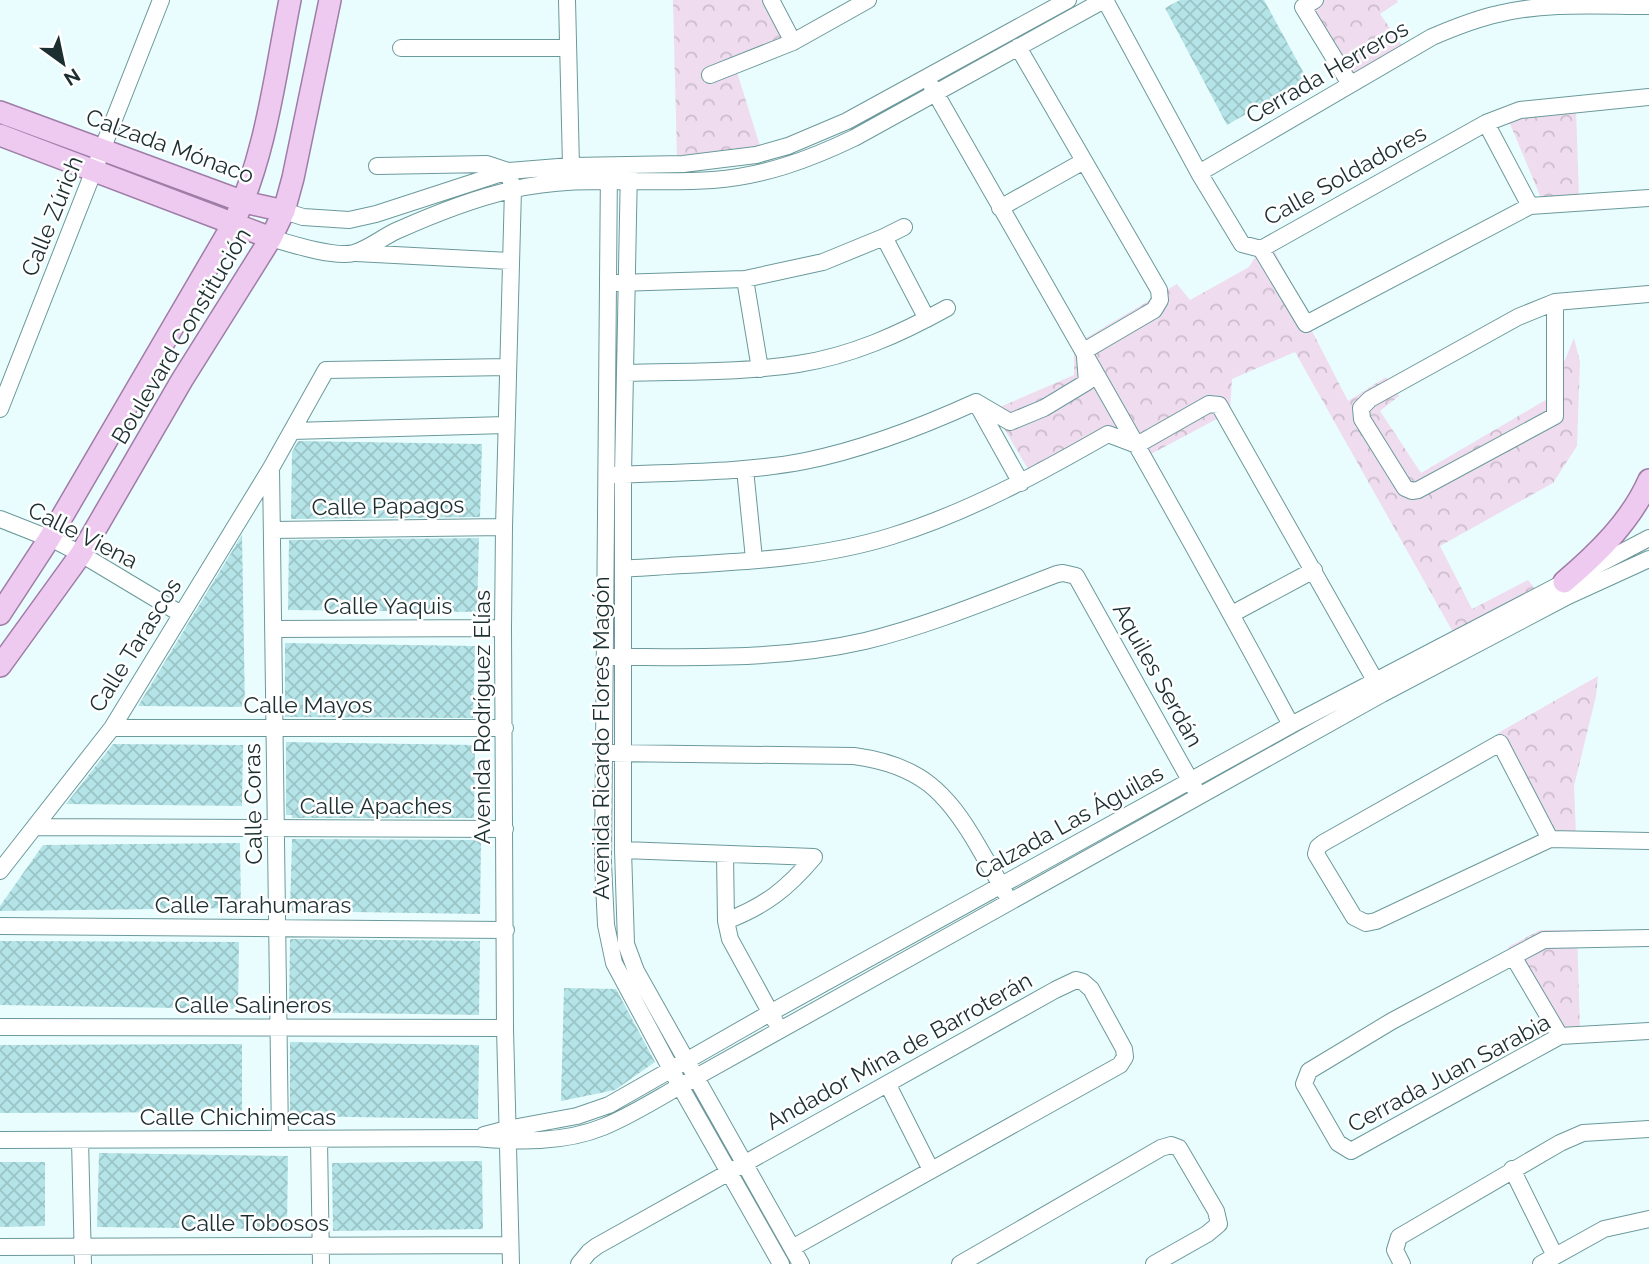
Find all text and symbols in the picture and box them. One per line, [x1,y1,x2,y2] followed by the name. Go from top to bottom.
[1241,14,1413,129] street label: Cerrada Herreros
[28,28,98,98] north arrow
[60,64,84,90] text: N
[82,103,258,188] street label: Calzada Mónaco
[1259,119,1431,230] street label: Calle Soldadores
[15,152,88,280] street label: Calle Zúrich
[105,223,256,449] street label: Boulevard Constitución
[311,491,465,520] street label: Calle Papagos
[24,495,143,574] street label: Calle Viena
[83,573,186,717] street label: Calle Tarascos
[587,576,614,900] street label: Avenida Ricardo Flores Magón
[468,590,495,844] street label: Avenida Rodríguez Elías
[324,592,452,619] street label: Calle Yaquis
[1108,598,1209,751] street label: Aquiles Serdán
[243,691,373,718] street label: Calle Mayos
[238,743,267,865] street label: Calle Coras
[970,759,1168,885] street label: Calzada Las Águilas
[300,792,452,819] street label: Calle Apaches
[155,891,351,918] street label: Calle Tarahumaras
[761,966,1036,1135] street label: Andador Mina de Barroterán
[174,991,332,1018] street label: Calle Salineros
[1343,1008,1555,1137] street label: Cerrada Juan Sarabia
[140,1103,336,1130] street label: Calle Chichimecas
[181,1209,329,1236] street label: Calle Tobosos

